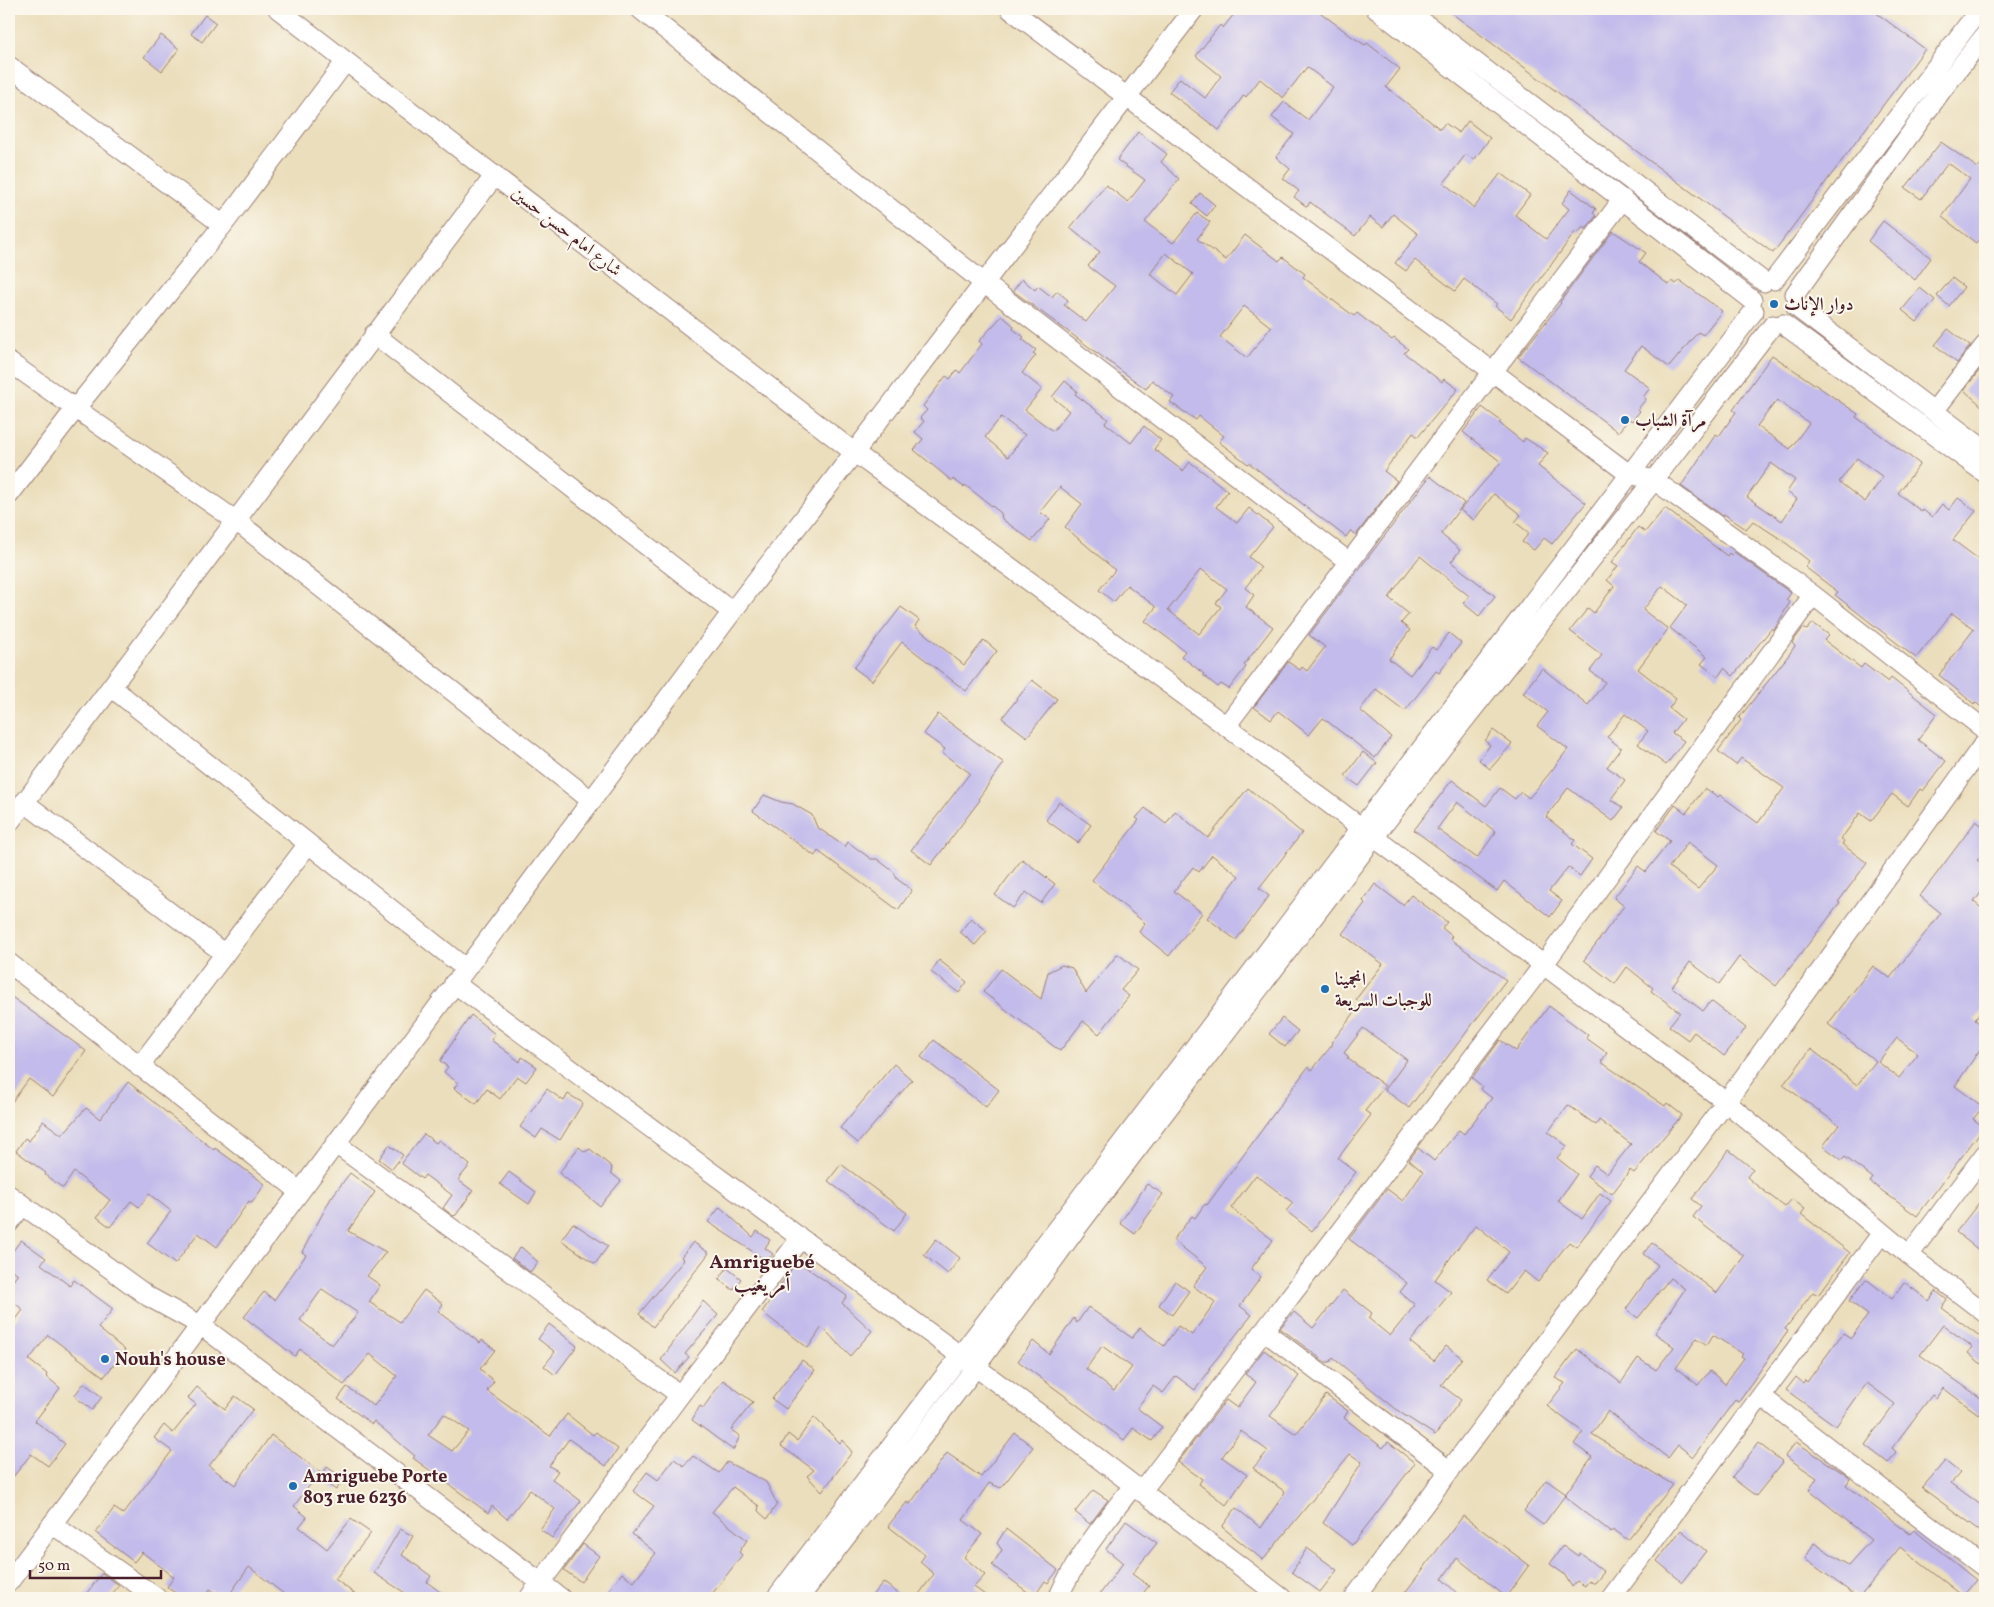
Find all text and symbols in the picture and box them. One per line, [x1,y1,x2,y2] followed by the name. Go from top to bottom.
[504,181,627,285] street label: شارع امام حسن حسين
[1784,293,1854,318] place label: دوار الإناث
[1768,298,1780,310] marker: دوار الإناث
[1635,409,1706,434] place label: مرآة الشباب
[1619,414,1631,426] marker: مرآة الشباب
[1335,968,1432,1014] place label: انجمينا للوجبات السريعة
[1319,983,1331,995] marker: انجمينا للوجبات السريعة
[709,1249,815,1300] district label: Amriguebé أمريغيب
[115,1348,226,1373] place label: Nouh's house
[99,1353,111,1365] marker: Nouh's house
[303,1465,447,1511] place label: Amriguebe Porte 803 rue 6236
[287,1480,299,1492] marker: Amriguebe Porte 803 rue 6236
[30,1547,161,1579] scale bar
[38,1556,70,1577] text: 50 m

